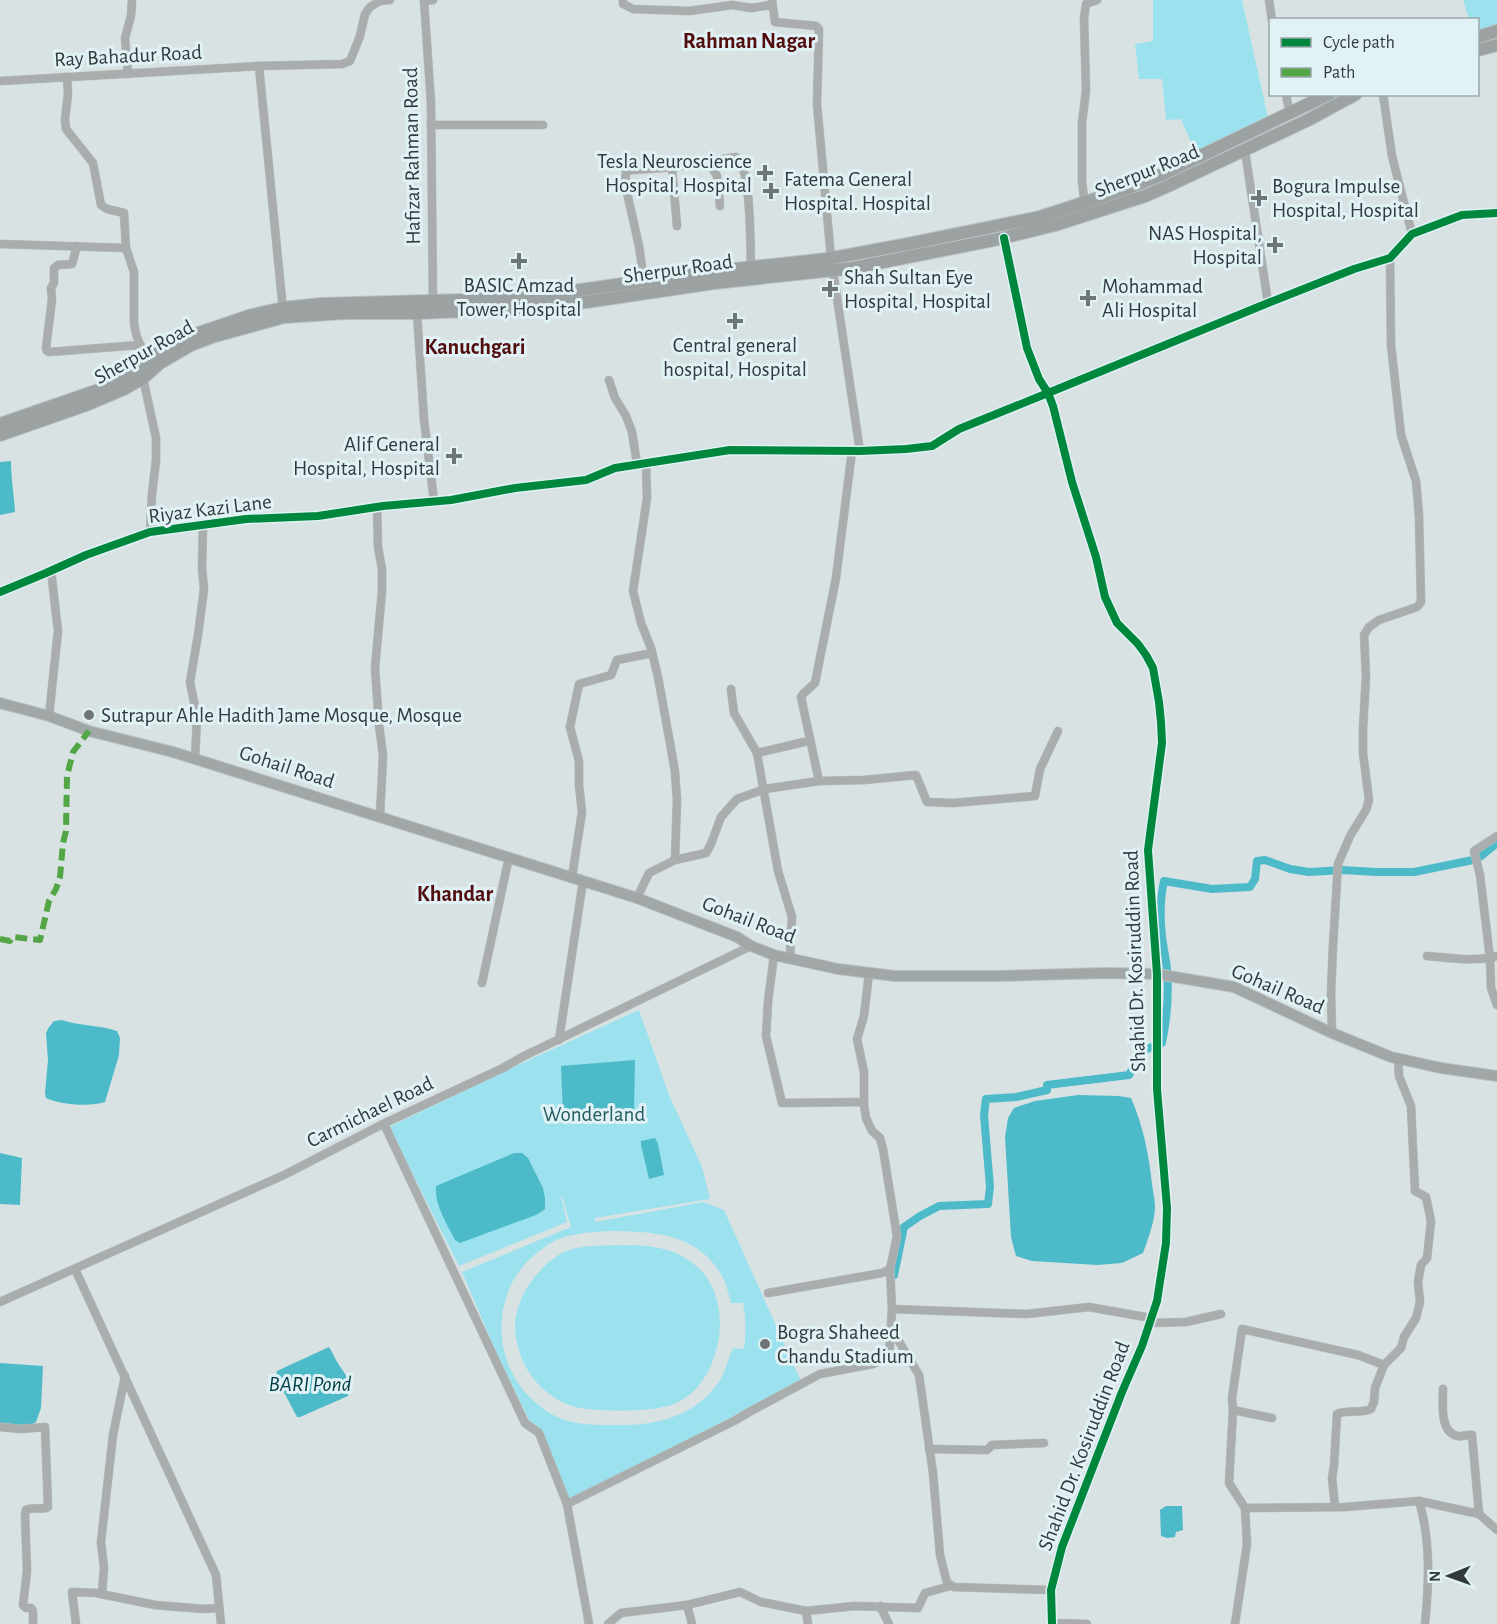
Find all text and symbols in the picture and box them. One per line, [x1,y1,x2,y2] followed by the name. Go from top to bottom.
[1269,18,1479,96] legend
[683,30,816,52] district label: Rahman Nagar
[1323,34,1395,52] text: Cycle path
[54,42,203,70] street label: Ray Bahadur Road
[1323,64,1355,82] text: Path
[400,67,424,245] street label: Hafizar Rahman Road
[1092,141,1202,201] street label: Sherpur Road
[597,151,752,196] place label: Tesla Neuroscience Hospital, Hospital
[756,164,774,182] marker: Tesla Neuroscience Hospital, Hospital
[784,169,931,214] place label: Fatema General Hospital. Hospital
[1272,176,1419,221] place label: Bogura Impulse Hospital, Hospital
[762,182,780,200] marker: Fatema General Hospital. Hospital
[1250,189,1268,207] marker: Bogura Impulse Hospital, Hospital
[1148,223,1262,268] place label: NAS Hospital, Hospital
[1266,236,1284,254] marker: NAS Hospital, Hospital
[622,251,734,287] street label: Sherpur Road
[510,252,528,270] marker: BASIC Amzad Tower, Hospital
[844,267,991,312] place label: Shah Sultan Eye Hospital, Hospital
[456,275,582,320] place label: BASIC Amzad Tower, Hospital
[1102,276,1203,321] place label: Mohammad Ali Hospital
[821,280,839,298] marker: Shah Sultan Eye Hospital, Hospital
[1079,289,1097,307] marker: Mohammad Ali Hospital
[726,312,744,330] marker: Central general hospital, Hospital
[91,316,197,388] street label: Sherpur Road
[663,335,807,380] place label: Central general hospital, Hospital
[425,336,525,358] district label: Kanuchgari
[293,434,440,479] place label: Alif General Hospital, Hospital
[445,447,463,465] marker: Alif General Hospital, Hospital
[147,491,273,527] street label: Riyaz Kazi Lane
[101,705,462,726] place label: Sutrapur Ahle Hadith Jame Mosque, Mosque
[82,708,96,722] marker: Sutrapur Ahle Hadith Jame Mosque, Mosque
[237,742,337,792] street label: Gohail Road
[1121,850,1149,1072] street label: Shahid Dr. Kosiruddin Road
[417,883,494,905] district label: Khandar
[699,893,799,948] street label: Gohail Road
[1229,960,1328,1018] street label: Gohail Road
[303,1072,437,1152] street label: Carmichael Road
[543,1104,645,1125] park label: Wonderland
[777,1322,914,1367] place label: Bogra Shaheed Chandu Stadium
[758,1337,772,1351] marker: Bogra Shaheed Chandu Stadium
[1034,1338,1134,1553] street label: Shahid Dr. Kosiruddin Road
[269,1373,352,1395] water label: BARI Pond
[1419,1546,1479,1606] north arrow
[1427,1571,1443,1582] text: N

